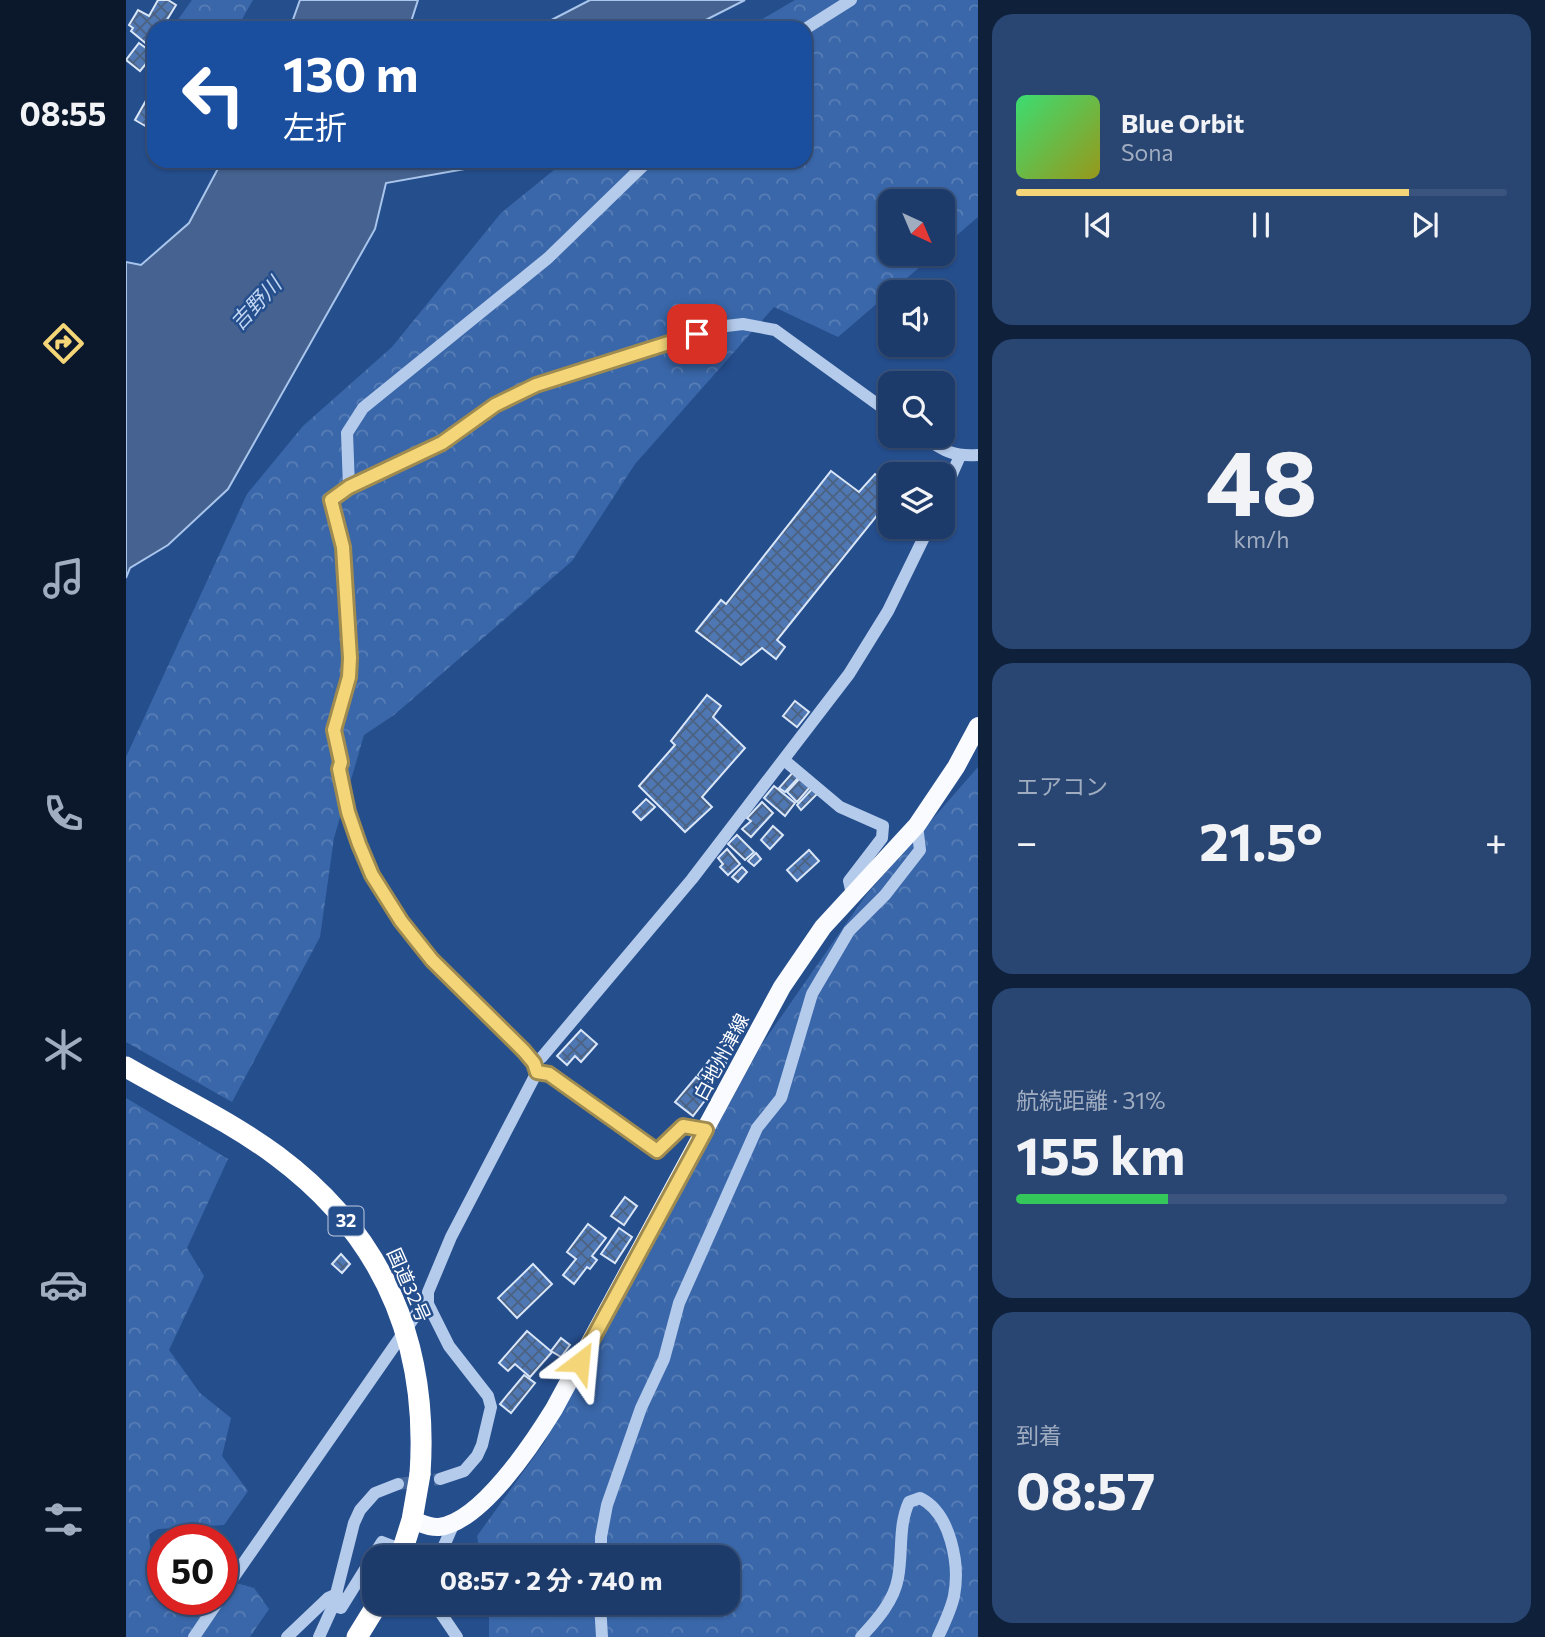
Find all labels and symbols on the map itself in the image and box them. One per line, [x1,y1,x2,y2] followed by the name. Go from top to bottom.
[878,189,956,266] north arrow
[224,270,287,335] water label: 吉野川
[667,304,727,364] pin
[688,1009,753,1104] street label: 白地州津線
[328,1206,364,1236] road number: 32
[383,1244,436,1325] street label: 国道32号
[543,1325,617,1399] position arrow
[147,1524,238,1615] speed limit sign: 50

